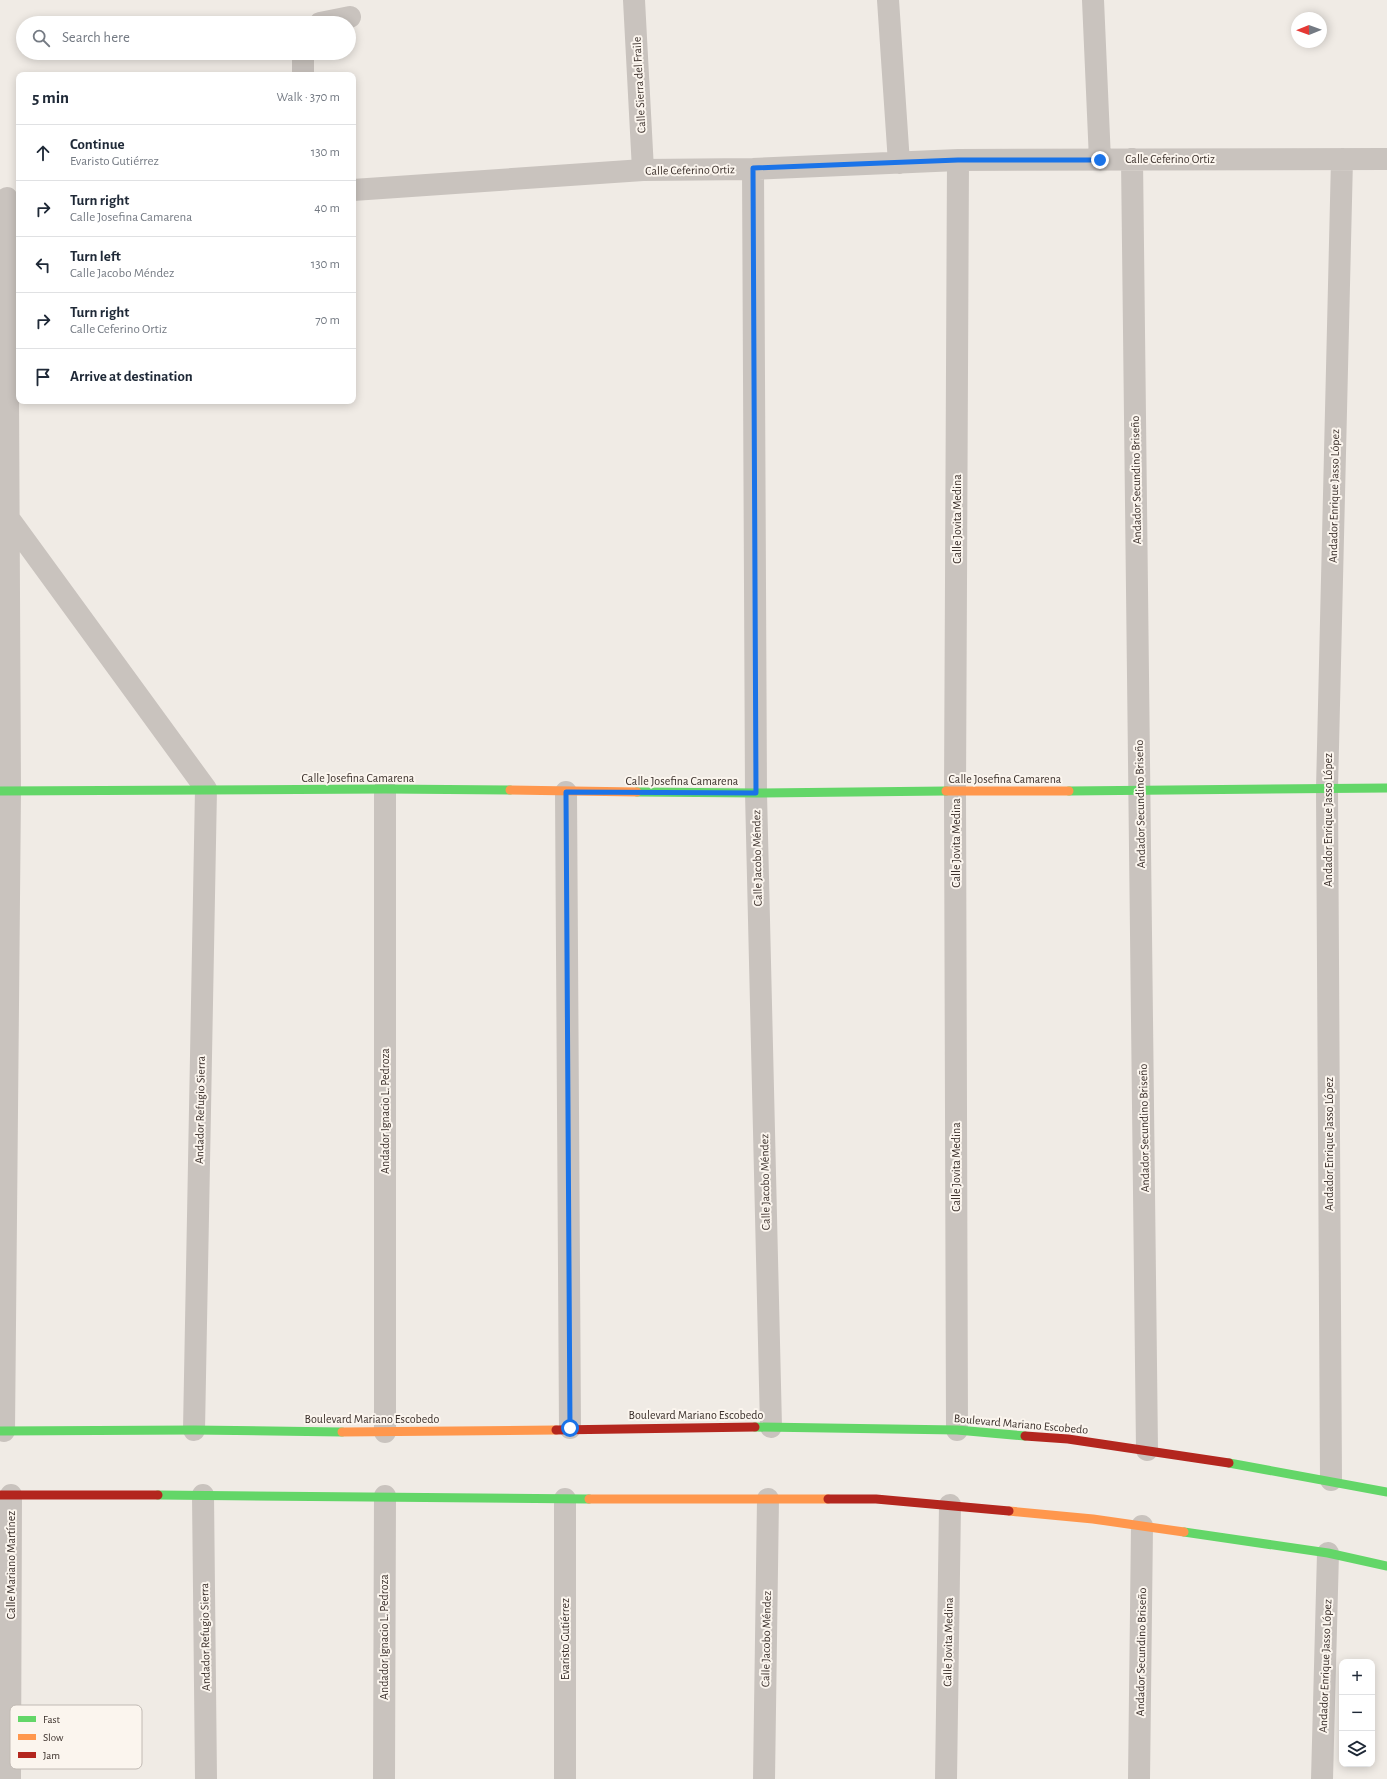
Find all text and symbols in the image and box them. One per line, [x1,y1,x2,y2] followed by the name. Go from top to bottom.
[1291,12,1327,48] north arrow
[16,16,356,60] search box
[30,27,52,49] icon: search
[62,30,130,45] text: Search here
[630,36,648,134] street label: Calle Sierra del Fraile
[32,89,69,106] text: 5 min
[276,91,340,104] text: Walk · 370 m
[70,137,125,152] text: Continue
[32,142,54,164] icon: ahead
[311,146,340,159] text: 130 m
[1091,151,1109,169] route end
[1125,153,1215,165] street label: Calle Ceferino Ortiz
[70,155,159,168] text: Evaristo Gutiérrez
[645,163,735,177] street label: Calle Ceferino Ortiz
[70,193,129,208] text: Turn right
[32,198,54,220] icon: right
[314,202,340,215] text: 40 m
[70,211,192,224] text: Calle Josefina Camarena
[70,249,121,264] text: Turn left
[32,254,54,276] icon: left
[311,258,340,271] text: 130 m
[70,267,174,280] text: Calle Jacobo Méndez
[70,305,129,320] text: Turn right
[32,310,54,332] icon: right
[315,314,340,327] text: 70 m
[70,323,167,336] text: Calle Ceferino Ortiz
[32,366,54,388] icon: arrive
[70,369,193,384] text: Arrive at destination
[1129,415,1143,544] street label: Andador Secundino Briseño
[1327,429,1341,563] street label: Andador Enrique Jasso López
[951,474,963,564] street label: Calle Jovita Medina
[1133,739,1147,868] street label: Andador Secundino Briseño
[1322,753,1334,887] street label: Andador Enrique Jasso López
[302,772,415,784] street label: Calle Josefina Camarena
[949,773,1062,785] street label: Calle Josefina Camarena
[626,775,739,787] street label: Calle Josefina Camarena
[950,798,962,888] street label: Calle Jovita Medina
[750,810,764,906] street label: Calle Jacobo Méndez
[379,1048,391,1174] street label: Andador Ignacio L. Pedroza
[193,1055,207,1164] street label: Andador Refugio Sierra
[1137,1063,1151,1192] street label: Andador Secundino Briseño
[1323,1077,1335,1211] street label: Andador Enrique Jasso López
[950,1122,962,1212] street label: Calle Jovita Medina
[758,1134,772,1230] street label: Calle Jacobo Méndez
[629,1409,763,1421] street label: Boulevard Mariano Escobedo
[953,1412,1089,1436] street label: Boulevard Mariano Escobedo
[305,1413,439,1425] street label: Boulevard Mariano Escobedo
[561,1419,579,1437] route start
[5,1511,17,1619] street label: Calle Mariano Martínez
[378,1574,390,1700] street label: Andador Ignacio L. Pedroza
[198,1582,212,1691] street label: Andador Refugio Sierra
[1134,1587,1148,1716] street label: Andador Secundino Briseño
[759,1591,773,1687] street label: Calle Jacobo Méndez
[941,1597,955,1687] street label: Calle Jovita Medina
[559,1598,571,1680] street label: Evaristo Gutiérrez
[1317,1599,1333,1733] street label: Andador Enrique Jasso López
[1339,1659,1375,1767] map controls
[1339,1659,1375,1695] button: +
[1339,1695,1375,1731] button: −
[10,1705,142,1769] legend
[43,1714,61,1725] text: Fast
[1339,1731,1375,1767] button: layers
[43,1732,64,1743] text: Slow
[43,1750,60,1761] text: Jam

